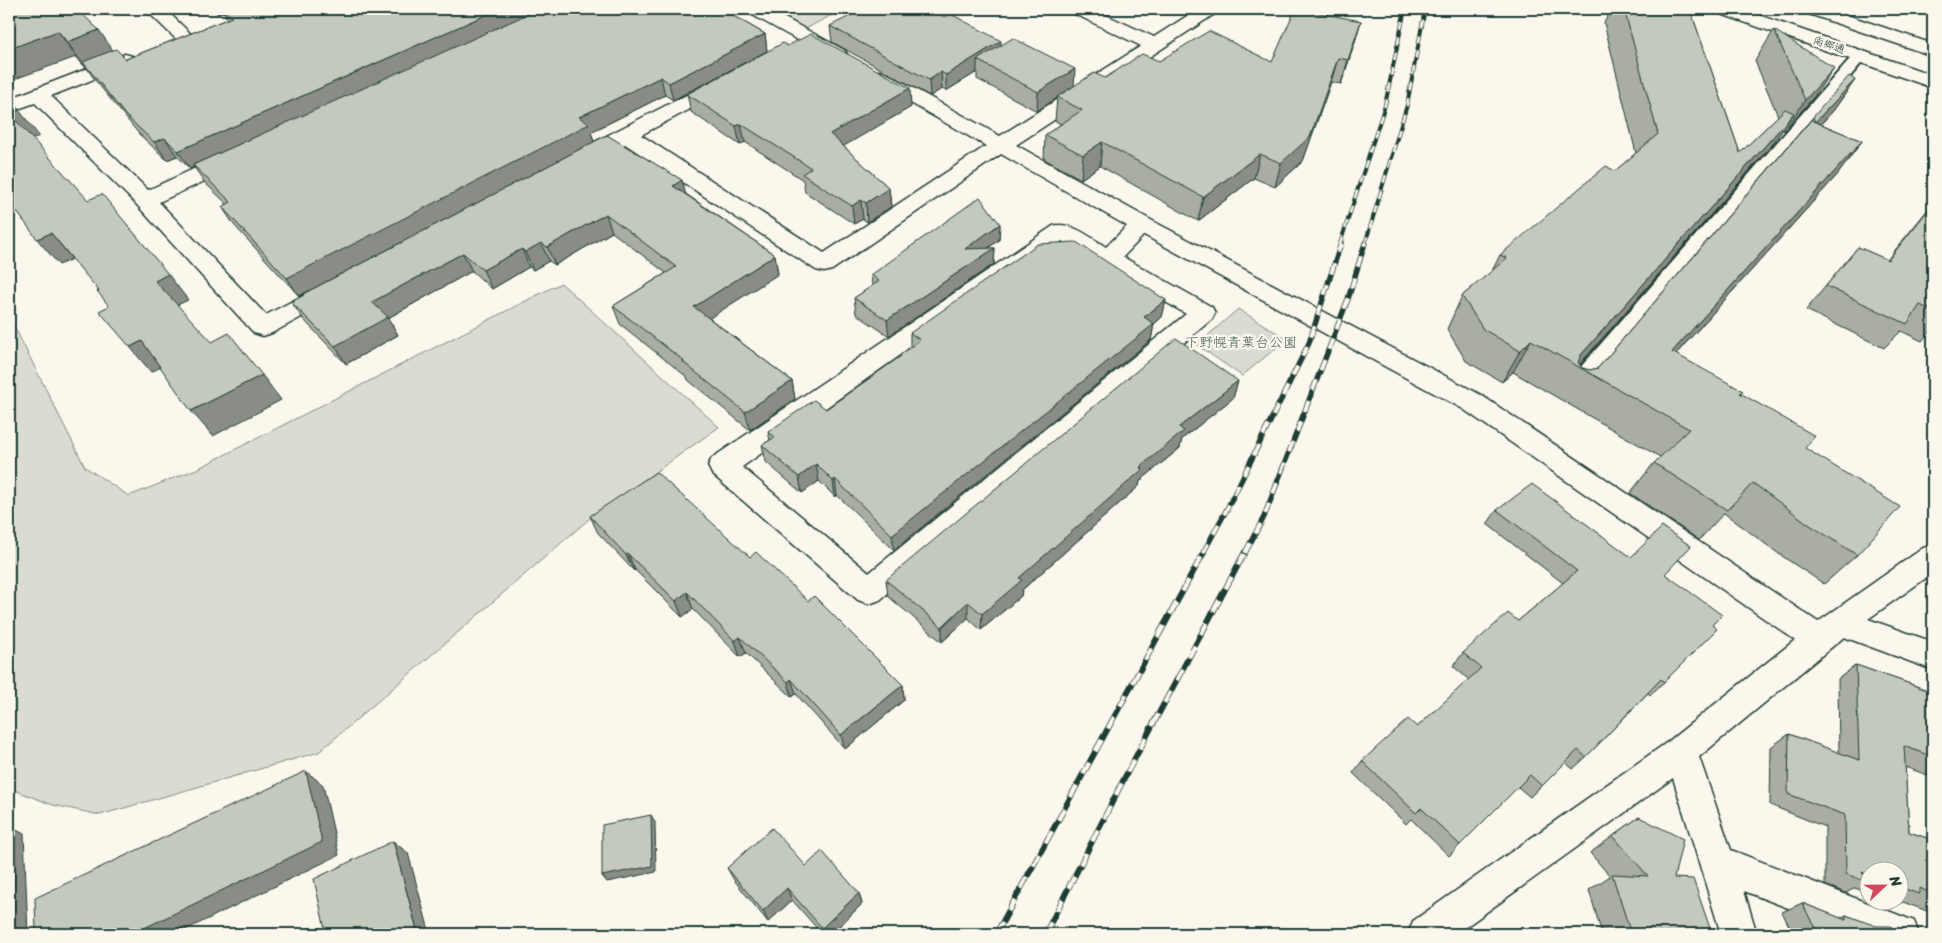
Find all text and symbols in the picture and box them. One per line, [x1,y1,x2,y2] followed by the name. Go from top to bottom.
[1810,31,1848,59] street label: 南郷通
[1185,330,1297,355] park label: 下野幌青葉台公園
[1860,860,1910,910] north arrow
[1882,871,1909,891] text: N

